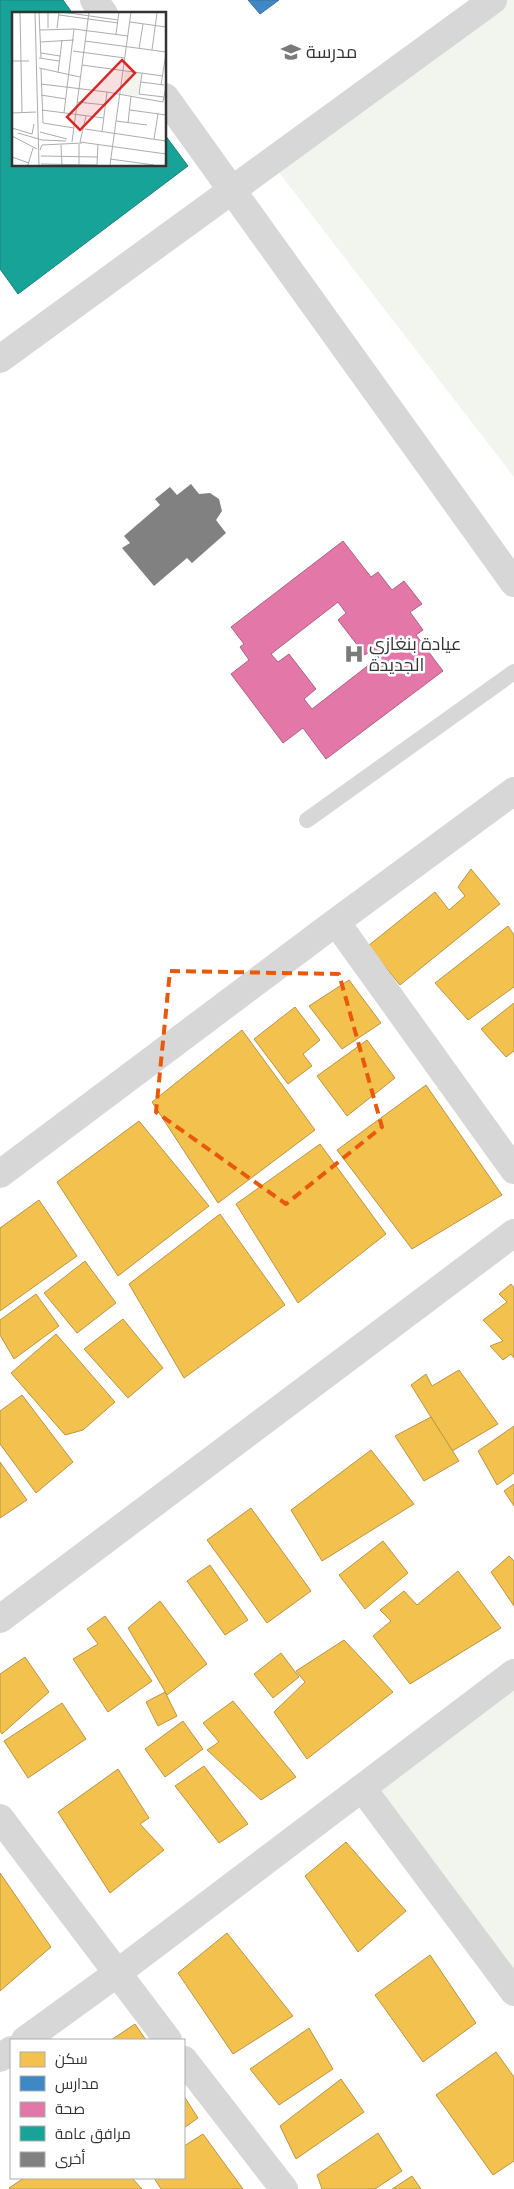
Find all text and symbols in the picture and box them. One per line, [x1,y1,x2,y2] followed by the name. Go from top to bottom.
[12,12,166,166] inset map
[280,41,302,63] school or university icon: مدرسة
[306,42,357,65] place label: مدرسة
[369,634,461,678] place label: عيادة بنغازي الجديدة
[343,643,365,665] hospital icon: عيادة بنغازي الجديدة
[10,2039,185,2179] legend
[55,2051,88,2070] text: سكن
[55,2076,99,2095] text: مدارس
[55,2101,85,2120] text: صحة
[55,2126,131,2145] text: مرافق عامة
[55,2149,85,2170] text: أخرى

